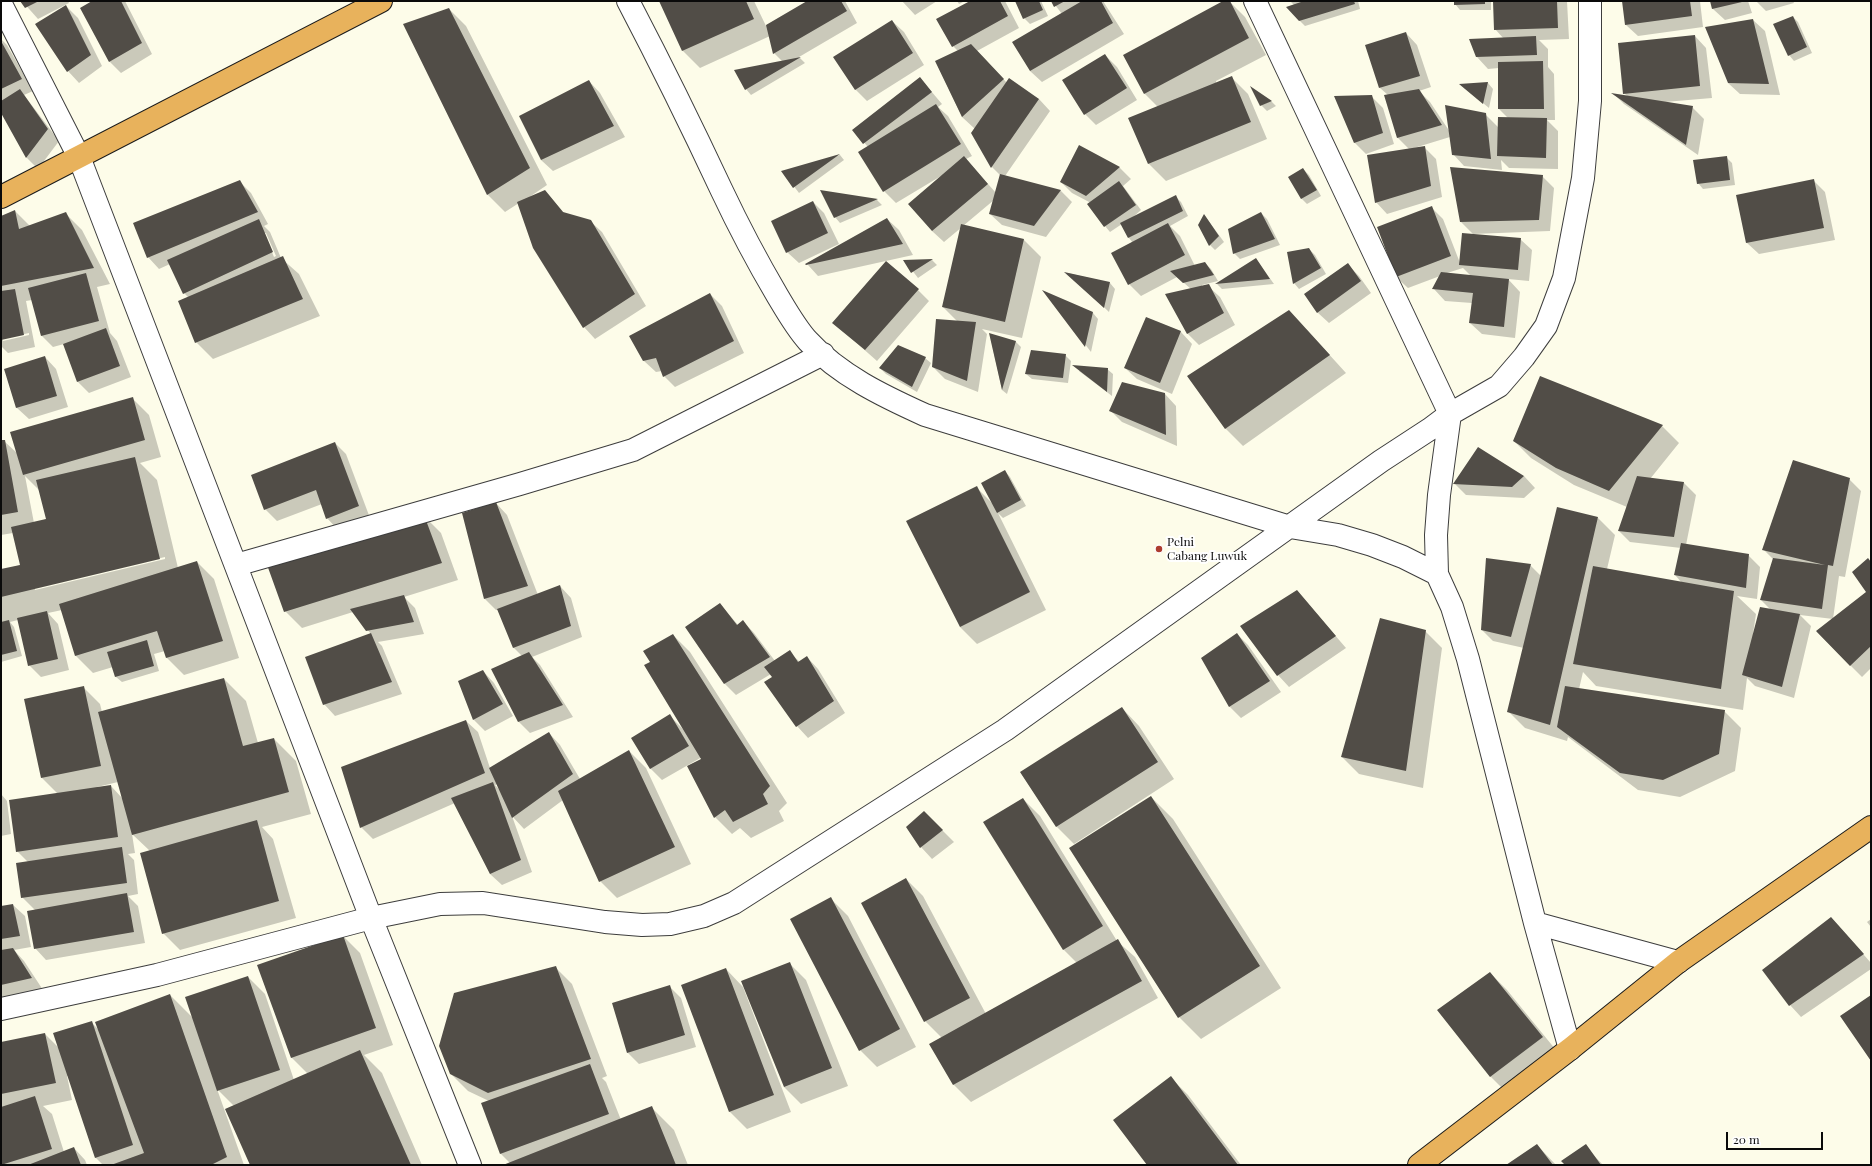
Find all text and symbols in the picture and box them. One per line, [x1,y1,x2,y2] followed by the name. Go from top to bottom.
[1167,535,1247,563] place label: Pelni Cabang Luwuk
[1154,544,1164,554] marker: Pelni Cabang Luwuk
[1728,1124,1825,1150] scale bar
[1733,1131,1760,1147] text: 20 m

